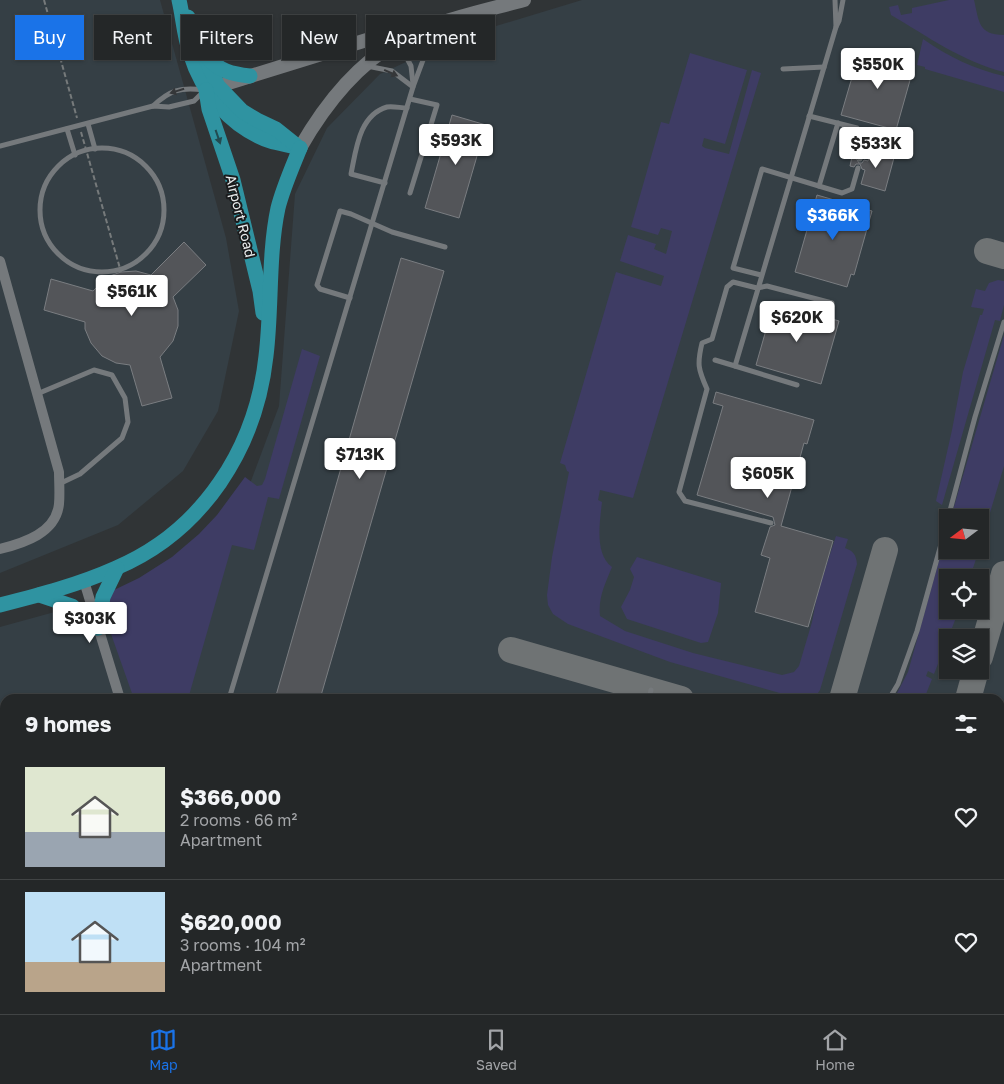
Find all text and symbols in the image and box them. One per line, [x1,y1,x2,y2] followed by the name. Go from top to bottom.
[15,15,84,60] chip: Buy
[94,15,171,60] chip: Rent
[181,15,272,60] chip: Filters
[282,15,356,60] chip: New
[366,15,495,60] chip: Apartment
[843,48,913,90] pin: $550K
[852,54,904,74] text: $550K
[384,69,398,77] one-way arrow
[169,88,184,95] one-way arrow
[421,124,491,166] pin: $593K
[841,126,911,169] pin: $533K
[215,129,223,144] one-way arrow
[430,130,482,150] text: $593K
[850,133,902,153] text: $533K
[223,173,259,259] street label: Airport Road
[798,198,868,241] pin: $366K
[807,205,859,225] text: $366K
[97,274,167,317] pin: $561K
[107,281,157,301] text: $561K
[762,300,832,343] pin: $620K
[771,307,823,327] text: $620K
[325,438,395,480] pin: $713K
[335,444,385,464] text: $713K
[733,456,803,499] pin: $605K
[742,463,794,483] text: $605K
[939,509,989,559] north arrow
[939,509,989,679] map controls
[939,569,989,619] button: locate
[55,602,125,644] pin: $303K
[64,608,116,628] text: $303K
[939,629,989,679] button: layers
[952,710,980,738] icon: filters
[25,711,111,737] text: 9 homes
[180,784,281,810] text: $366,000
[65,787,125,847] icon: home
[952,803,980,831] icon: heart
[180,810,297,830] text: 2 rooms · 66 m²
[180,830,262,850] text: Apartment
[180,909,282,935] text: $620,000
[65,912,125,972] icon: home
[952,928,980,956] icon: heart
[180,935,305,955] text: 3 rooms · 104 m²
[180,955,262,975] text: Apartment
[149,1026,178,1073] tab: Map
[476,1026,517,1073] tab: Saved
[815,1026,855,1073] tab: Home

